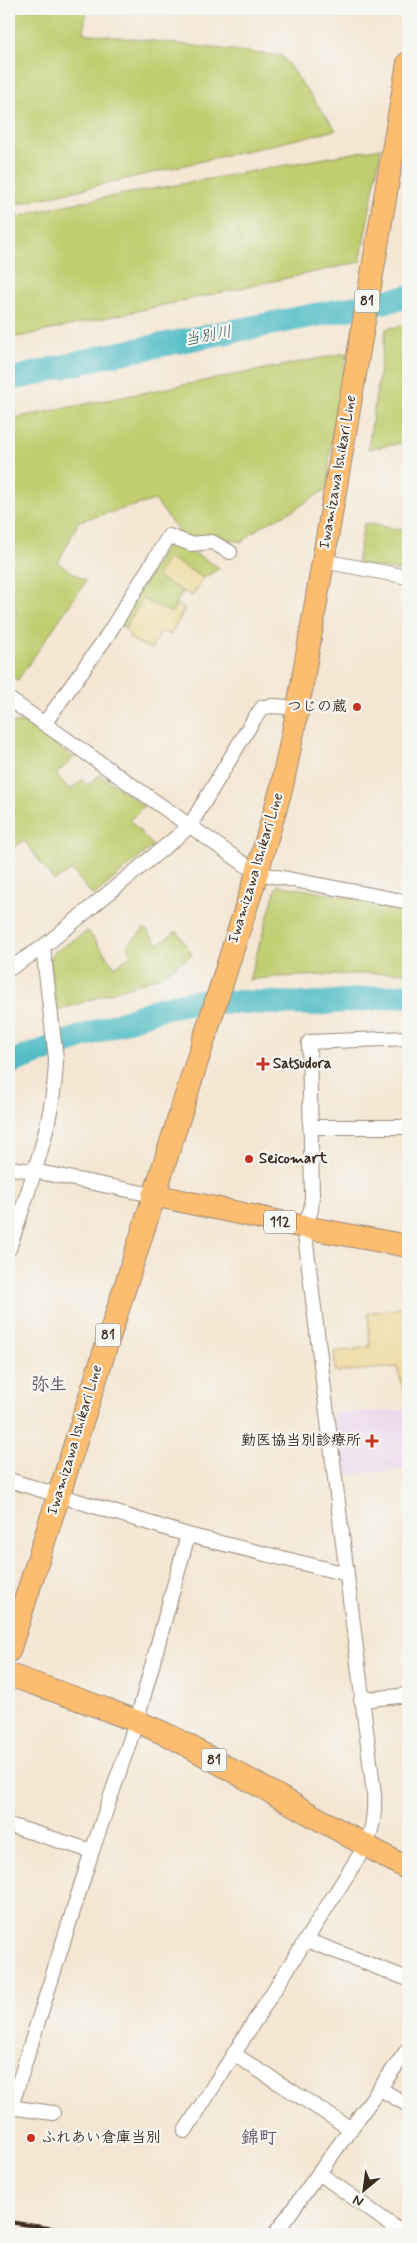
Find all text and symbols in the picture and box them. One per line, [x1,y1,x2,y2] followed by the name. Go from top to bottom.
[354,290,380,312] road number: 81
[182,321,234,351] water label: 当別川
[315,393,361,551] street label: Iwamizawa Ishikari Line
[287,697,347,717] place label: つじの蔵
[351,701,363,713] marker: つじの蔵
[224,790,288,946] street label: Iwamizawa Ishikari Line
[273,1054,332,1074] place label: Satsudora
[257,1058,269,1070] marker: Satsudora
[259,1149,328,1169] place label: Seicomart
[243,1153,255,1165] marker: Seicomart
[264,1210,296,1234] road number: 112
[96,1324,120,1346] road number: 81
[43,1362,107,1518] street label: Iwamizawa Ishikari Line
[31,1373,67,1397] district label: 弥生
[241,1431,361,1451] place label: 勤医協当別診療所
[365,1434,379,1448] marker: 勤医協当別診療所
[202,1748,226,1772] road number: 81
[241,2126,277,2150] district label: 錦町
[41,2128,161,2148] place label: ふれあい倉庫当別
[25,2132,37,2144] marker: ふれあい倉庫当別
[340,2166,390,2216] north arrow
[350,2190,367,2211] text: N

